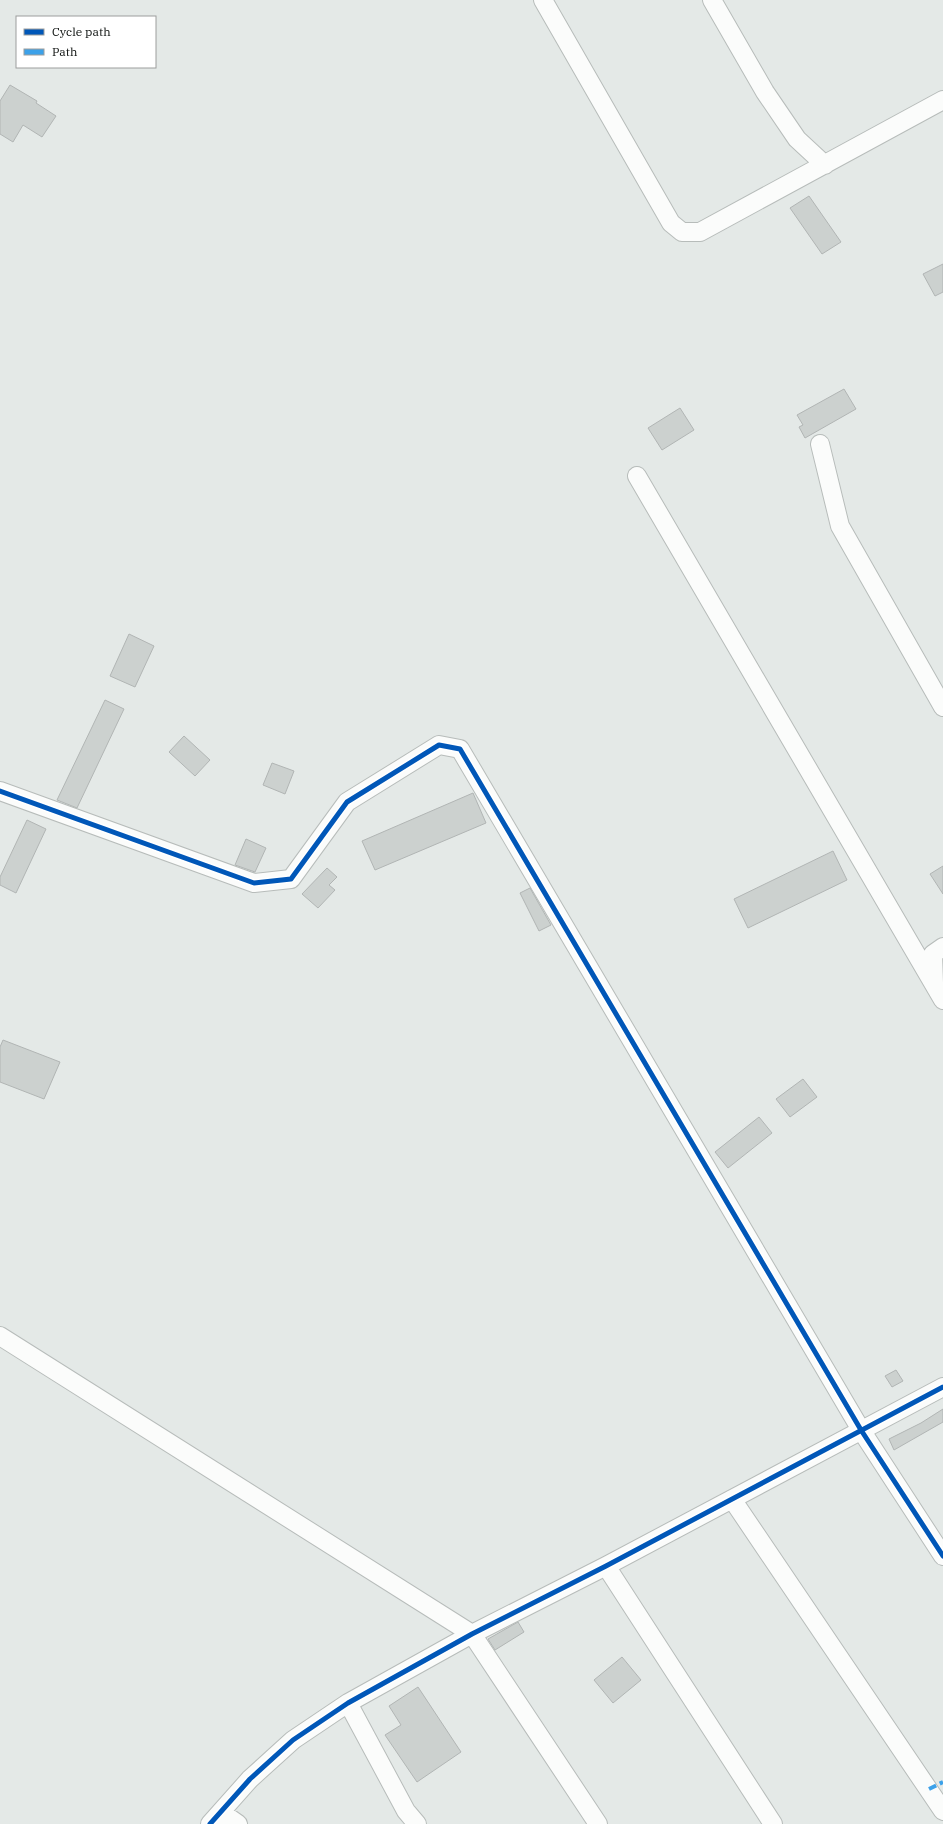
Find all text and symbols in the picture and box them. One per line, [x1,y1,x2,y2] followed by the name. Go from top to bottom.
[16,16,156,68] legend
[52,24,111,39] text: Cycle path
[52,44,78,59] text: Path

